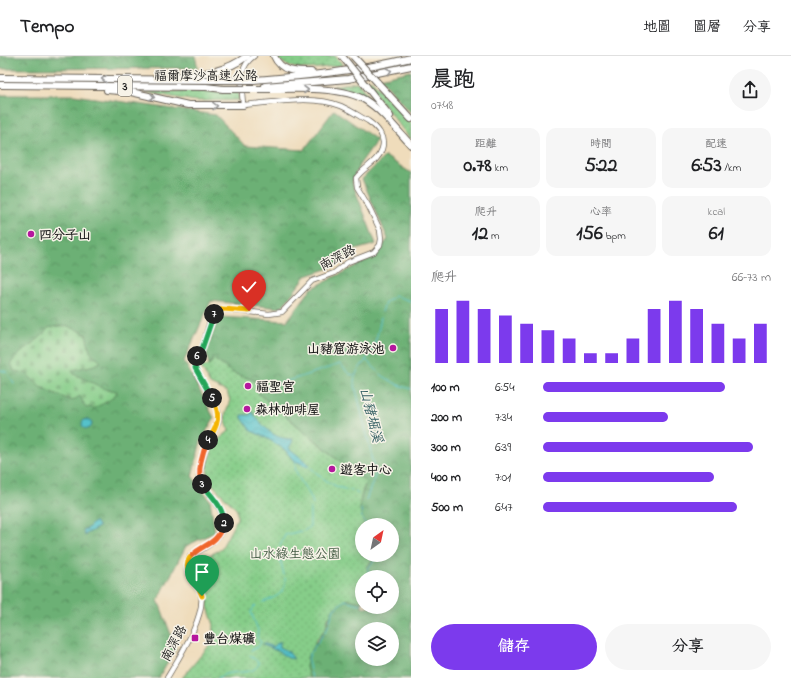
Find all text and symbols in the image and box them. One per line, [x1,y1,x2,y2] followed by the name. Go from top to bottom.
[20,14,74,41] text: Tempo
[643,17,671,38] text: 地圖
[693,17,721,38] text: 圖層
[743,17,771,38] text: 分享
[431,65,475,97] text: 晨跑
[154,67,258,86] street label: 福爾摩沙高速公路
[386,68,393,76] one-way arrow
[729,69,771,111] button: share
[101,75,107,83] one-way arrow
[118,76,132,96] road number: 3
[303,86,309,94] one-way arrow
[148,92,155,101] one-way arrow
[431,96,453,115] text: 07:48
[212,102,218,110] one-way arrow
[475,136,497,152] text: 距離
[590,136,612,152] text: 時間
[705,136,727,152] text: 配速
[463,152,492,181] text: 0.78
[584,152,618,181] text: 5:22
[691,152,722,181] text: 6:53
[492,160,508,176] text: km
[722,160,741,176] text: /km
[475,204,497,220] text: 爬升
[590,204,612,220] text: 心率
[708,204,725,220] text: kcal
[472,220,488,249] text: 12
[576,220,603,249] text: 156
[709,220,724,249] text: 61
[39,226,91,245] place label: 四分子山
[488,228,499,244] text: m
[603,228,626,244] text: bpm
[26,229,36,239] marker: 四分子山
[316,241,359,276] street label: 南深路
[431,268,457,287] text: 爬升
[732,268,771,287] text: 66–73 m
[232,270,266,311] pin
[238,276,260,298] icon: check
[204,304,224,324] pin: 7
[212,306,216,322] text: 7
[307,340,385,359] place label: 山豬窟游泳池
[388,343,398,353] marker: 山豬窟游泳池
[187,346,207,366] pin: 6
[195,348,199,364] text: 6
[256,378,295,397] place label: 福聖宮
[431,378,460,397] text: 100 m
[495,378,515,397] text: 6:54
[243,381,253,391] marker: 福聖宮
[354,386,388,446] water label: 山豬堀溪
[202,388,222,408] pin: 5
[209,390,215,406] text: 5
[255,401,320,420] place label: 森林咖啡屋
[242,404,252,414] marker: 森林咖啡屋
[431,408,462,427] text: 200 m
[495,408,512,427] text: 7:34
[198,430,218,450] pin: 4
[206,432,210,448] text: 4
[431,438,461,457] text: 300 m
[495,438,511,457] text: 6:39
[340,461,392,480] place label: 遊客中心
[327,464,337,474] marker: 遊客中心
[431,468,461,487] text: 400 m
[495,468,511,487] text: 7:01
[192,474,212,494] pin: 3
[200,476,204,492] text: 3
[431,498,463,517] text: 500 m
[495,498,513,517] text: 6:47
[214,513,234,533] pin: 2
[221,515,227,531] text: 2
[355,518,399,562] north arrow
[355,518,399,666] map controls
[249,545,341,564] park label: 山水綠生態公園
[185,555,219,596] pin
[191,561,213,583] icon: arrive
[355,570,399,614] button: locate
[157,622,192,665] street label: 南深路
[355,622,399,666] button: layers
[431,624,597,670] button: 儲存
[605,624,771,670] button: 分享
[203,630,255,649] place label: 豐台煤礦
[190,633,200,643] marker: 豐台煤礦

